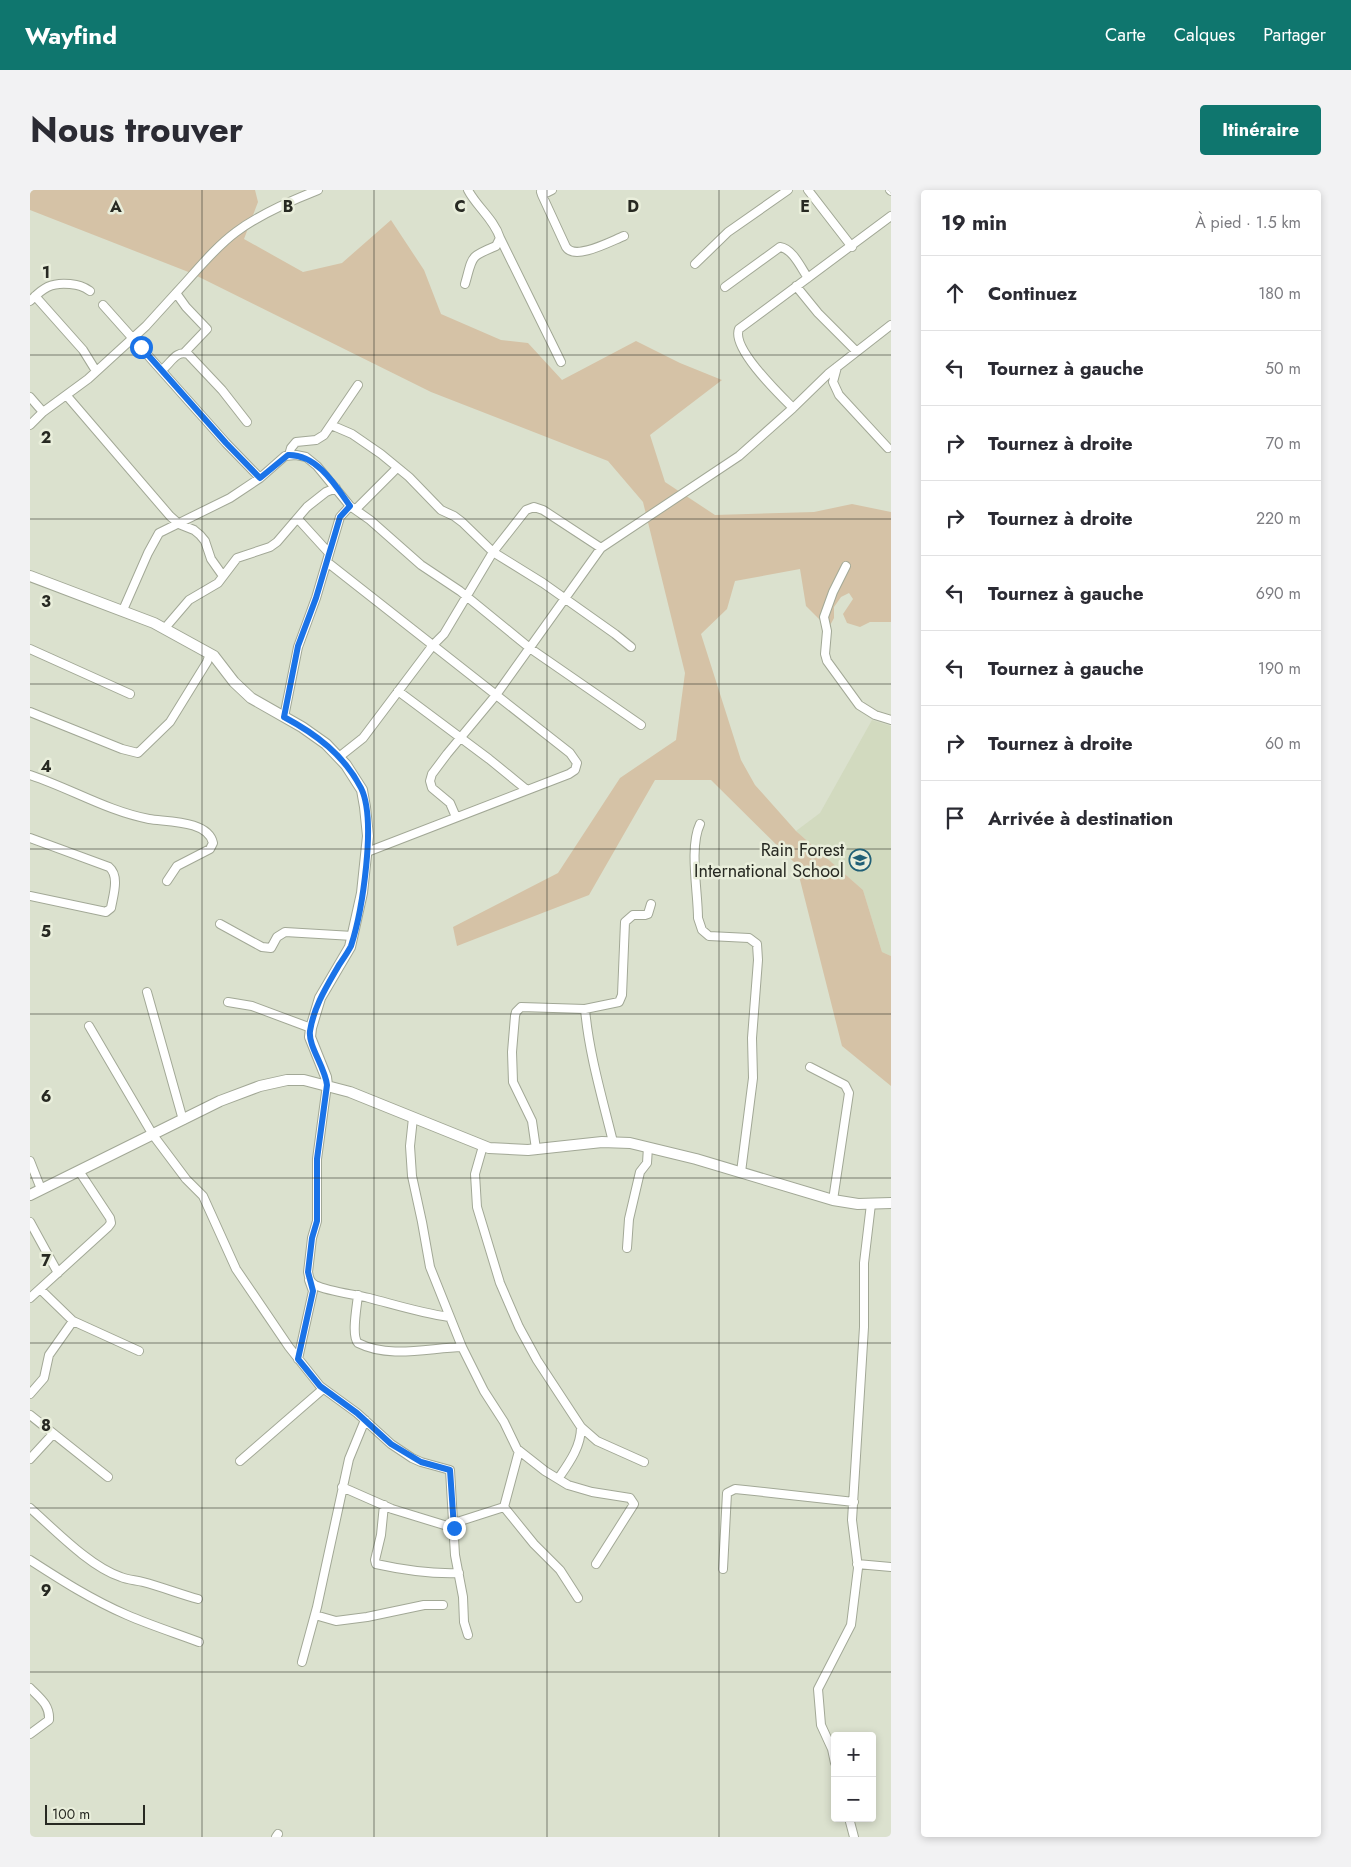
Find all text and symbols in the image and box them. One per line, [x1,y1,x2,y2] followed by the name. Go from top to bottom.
[25,18,117,53] text: Wayfind
[1105,22,1146,48] text: Carte
[1174,22,1235,48] text: Calques
[1263,22,1326,48] text: Partager
[30,105,243,155] text: Nous trouver
[1200,105,1321,155] button: Itinéraire
[109,195,122,218] text: A
[283,195,293,218] text: B
[454,195,466,218] text: C
[627,195,639,218] text: D
[800,195,810,218] text: E
[941,208,1007,238] text: 19 min
[1195,211,1301,234] text: À pied · 1.5 km
[42,261,50,284] text: 1
[941,279,969,307] icon: ahead
[988,280,1077,307] text: Continuez
[1258,282,1301,305] text: 180 m
[130,336,153,359] route start
[941,354,969,382] icon: left
[988,355,1144,382] text: Tournez à gauche
[1265,357,1301,380] text: 50 m
[41,426,51,449] text: 2
[941,429,969,457] icon: right
[988,430,1133,457] text: Tournez à droite
[1266,432,1301,455] text: 70 m
[941,504,969,532] icon: right
[988,505,1133,532] text: Tournez à droite
[1256,507,1301,530] text: 220 m
[941,579,969,607] icon: left
[988,580,1144,607] text: Tournez à gauche
[1256,582,1301,605] text: 690 m
[41,590,51,613] text: 3
[941,654,969,682] icon: left
[988,655,1144,682] text: Tournez à gauche
[1258,657,1301,680] text: 190 m
[941,729,969,757] icon: right
[988,730,1133,757] text: Tournez à droite
[1265,732,1301,755] text: 60 m
[40,755,52,778] text: 4
[941,804,969,832] icon: arrive
[988,805,1173,832] text: Arrivée à destination
[694,837,845,884] place label: Rain Forest International School
[848,848,872,872] school or university icon: Rain Forest International School
[41,920,51,943] text: 5
[41,1085,51,1108] text: 6
[41,1249,51,1272] text: 7
[41,1414,51,1437] text: 8
[443,1517,466,1540] route end
[41,1579,51,1602] text: 9
[831,1732,876,1822] map controls
[831,1732,876,1777] button: +
[831,1777,876,1822] button: −
[45,1802,145,1825] scale bar
[52,1804,90,1824] text: 100 m

